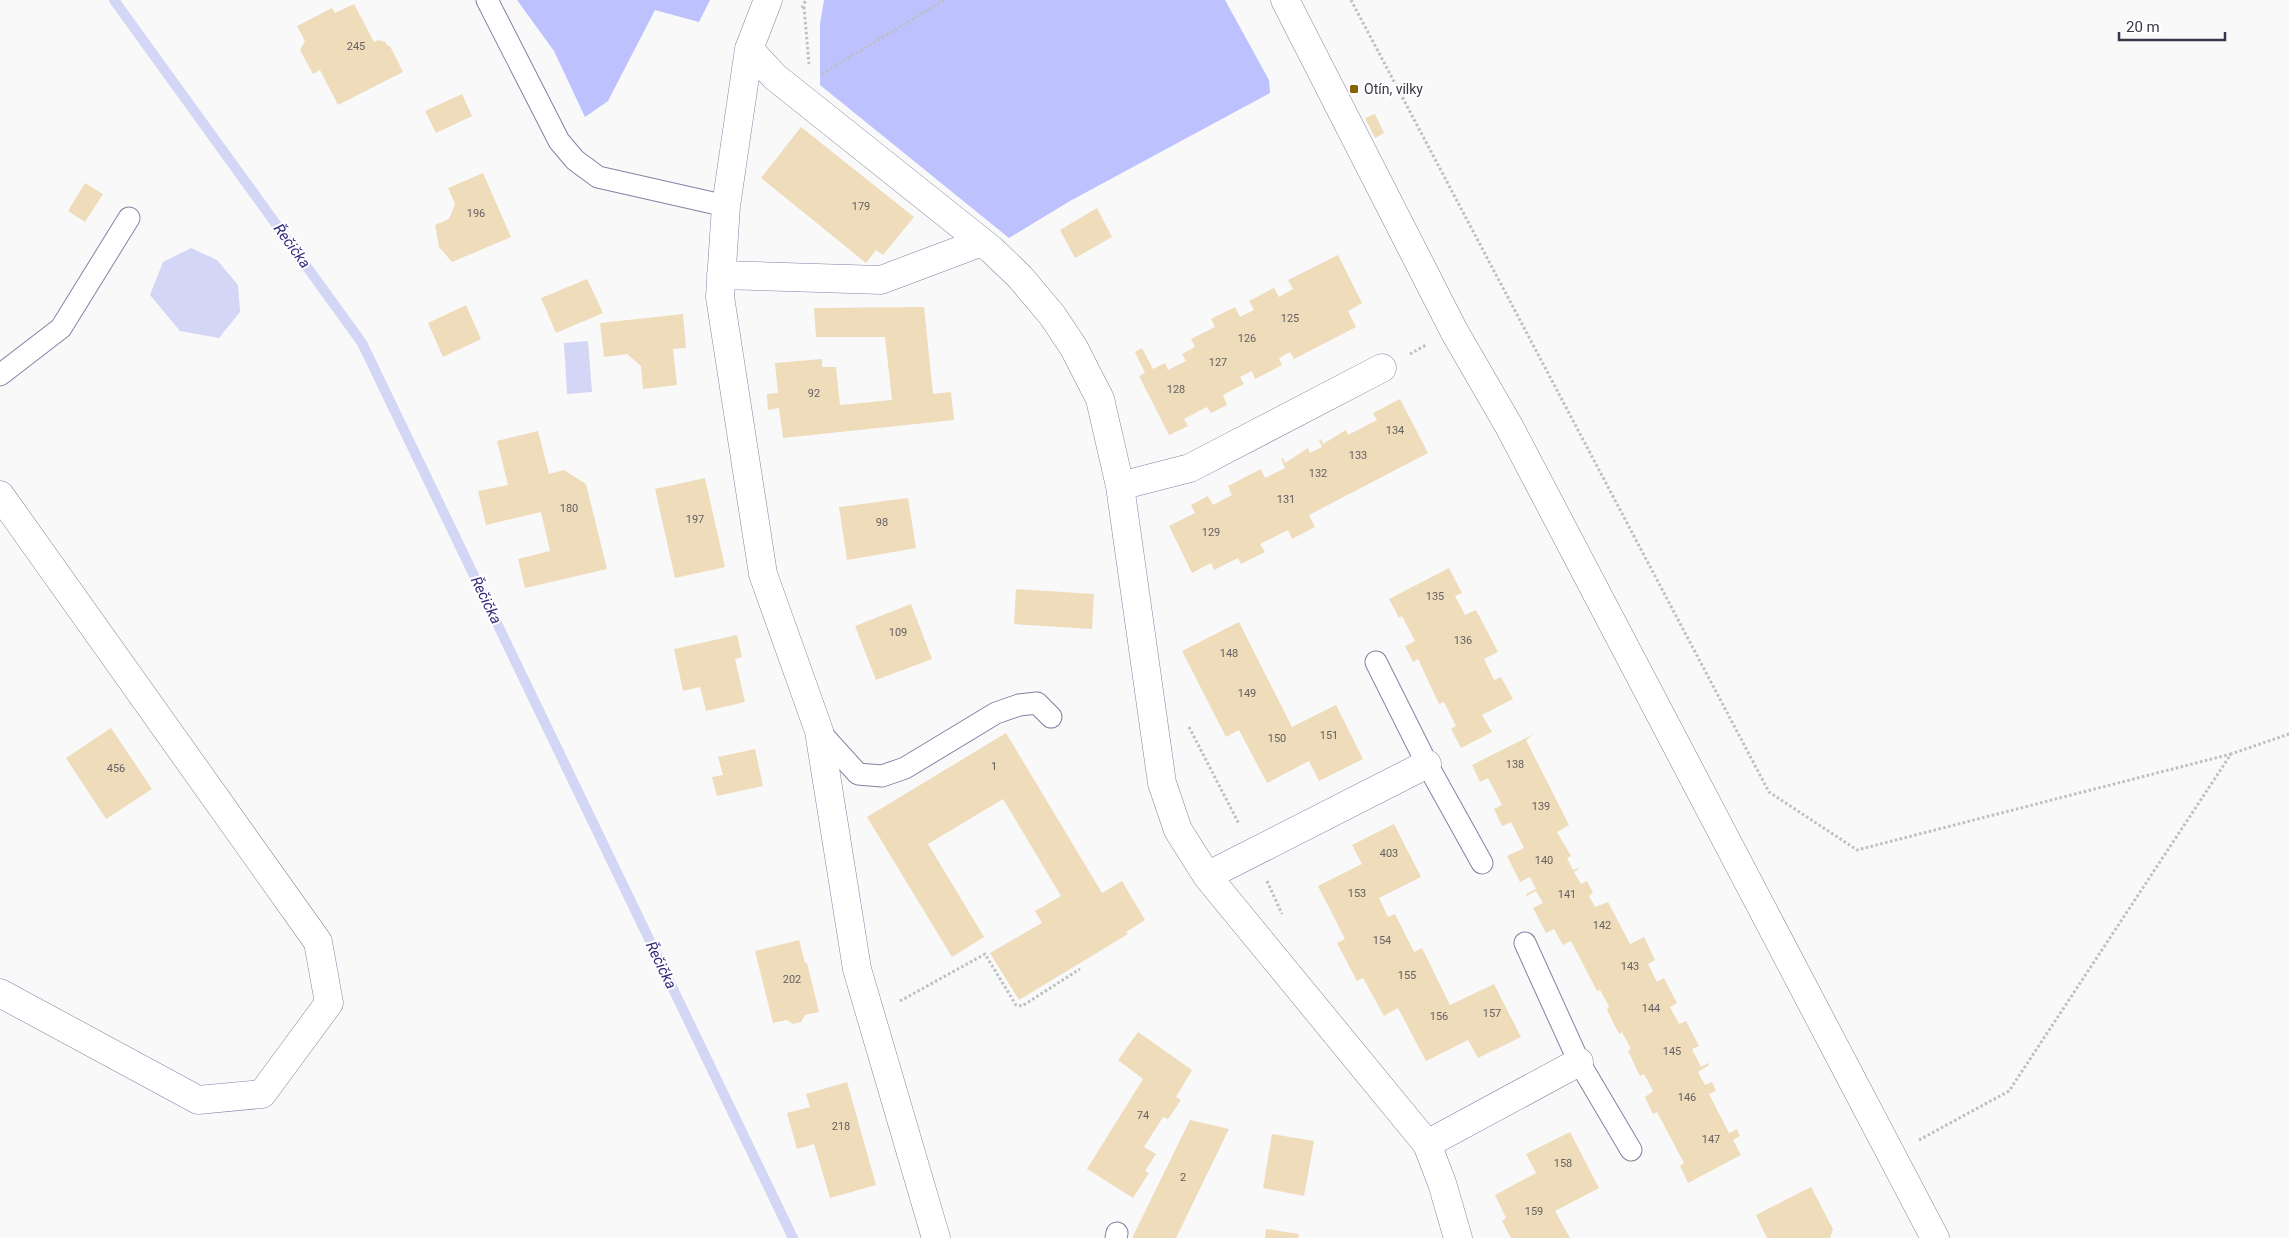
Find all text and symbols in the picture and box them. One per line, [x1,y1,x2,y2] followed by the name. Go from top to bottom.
[2119,10,2225,42] scale bar
[2126,18,2160,36] text: 20 m
[347,40,365,53] house number: 245
[1364,81,1423,97] place label: Otín, vilky
[1348,83,1360,95] marker: Otín, vilky
[852,200,870,213] house number: 179
[467,207,485,220] house number: 196
[270,220,314,272] water label: Řečička
[1281,312,1299,325] house number: 125
[1238,332,1256,345] house number: 126
[1209,356,1227,369] house number: 127
[1167,383,1185,396] house number: 128
[808,387,820,400] house number: 92
[1386,424,1404,437] house number: 134
[1349,449,1367,462] house number: 133
[1309,467,1327,480] house number: 132
[1277,493,1295,506] house number: 131
[560,502,578,515] house number: 180
[686,513,704,526] house number: 197
[876,516,888,529] house number: 98
[1202,526,1220,539] house number: 129
[467,573,505,627] water label: Řečička
[1426,590,1444,603] house number: 135
[889,626,907,639] house number: 109
[1454,634,1472,647] house number: 136
[1220,647,1238,660] house number: 148
[1238,687,1256,700] house number: 149
[1320,729,1338,742] house number: 151
[1268,732,1286,745] house number: 150
[1506,758,1524,771] house number: 138
[991,760,997,773] house number: 1
[107,762,125,775] house number: 456
[1532,800,1550,813] house number: 139
[1380,847,1398,860] house number: 403
[1535,854,1553,867] house number: 140
[1348,887,1366,900] house number: 153
[1558,888,1576,901] house number: 141
[1593,919,1611,932] house number: 142
[1373,934,1391,947] house number: 154
[642,938,680,992] water label: Řečička
[1621,960,1639,973] house number: 143
[1398,969,1416,982] house number: 155
[783,973,801,986] house number: 202
[1642,1002,1660,1015] house number: 144
[1483,1007,1501,1020] house number: 157
[1430,1010,1448,1023] house number: 156
[1663,1045,1681,1058] house number: 145
[1678,1091,1696,1104] house number: 146
[1137,1109,1149,1122] house number: 74
[832,1120,850,1133] house number: 218
[1702,1133,1720,1146] house number: 147
[1554,1157,1572,1170] house number: 158
[1180,1171,1186,1184] house number: 2
[1525,1205,1543,1218] house number: 159

